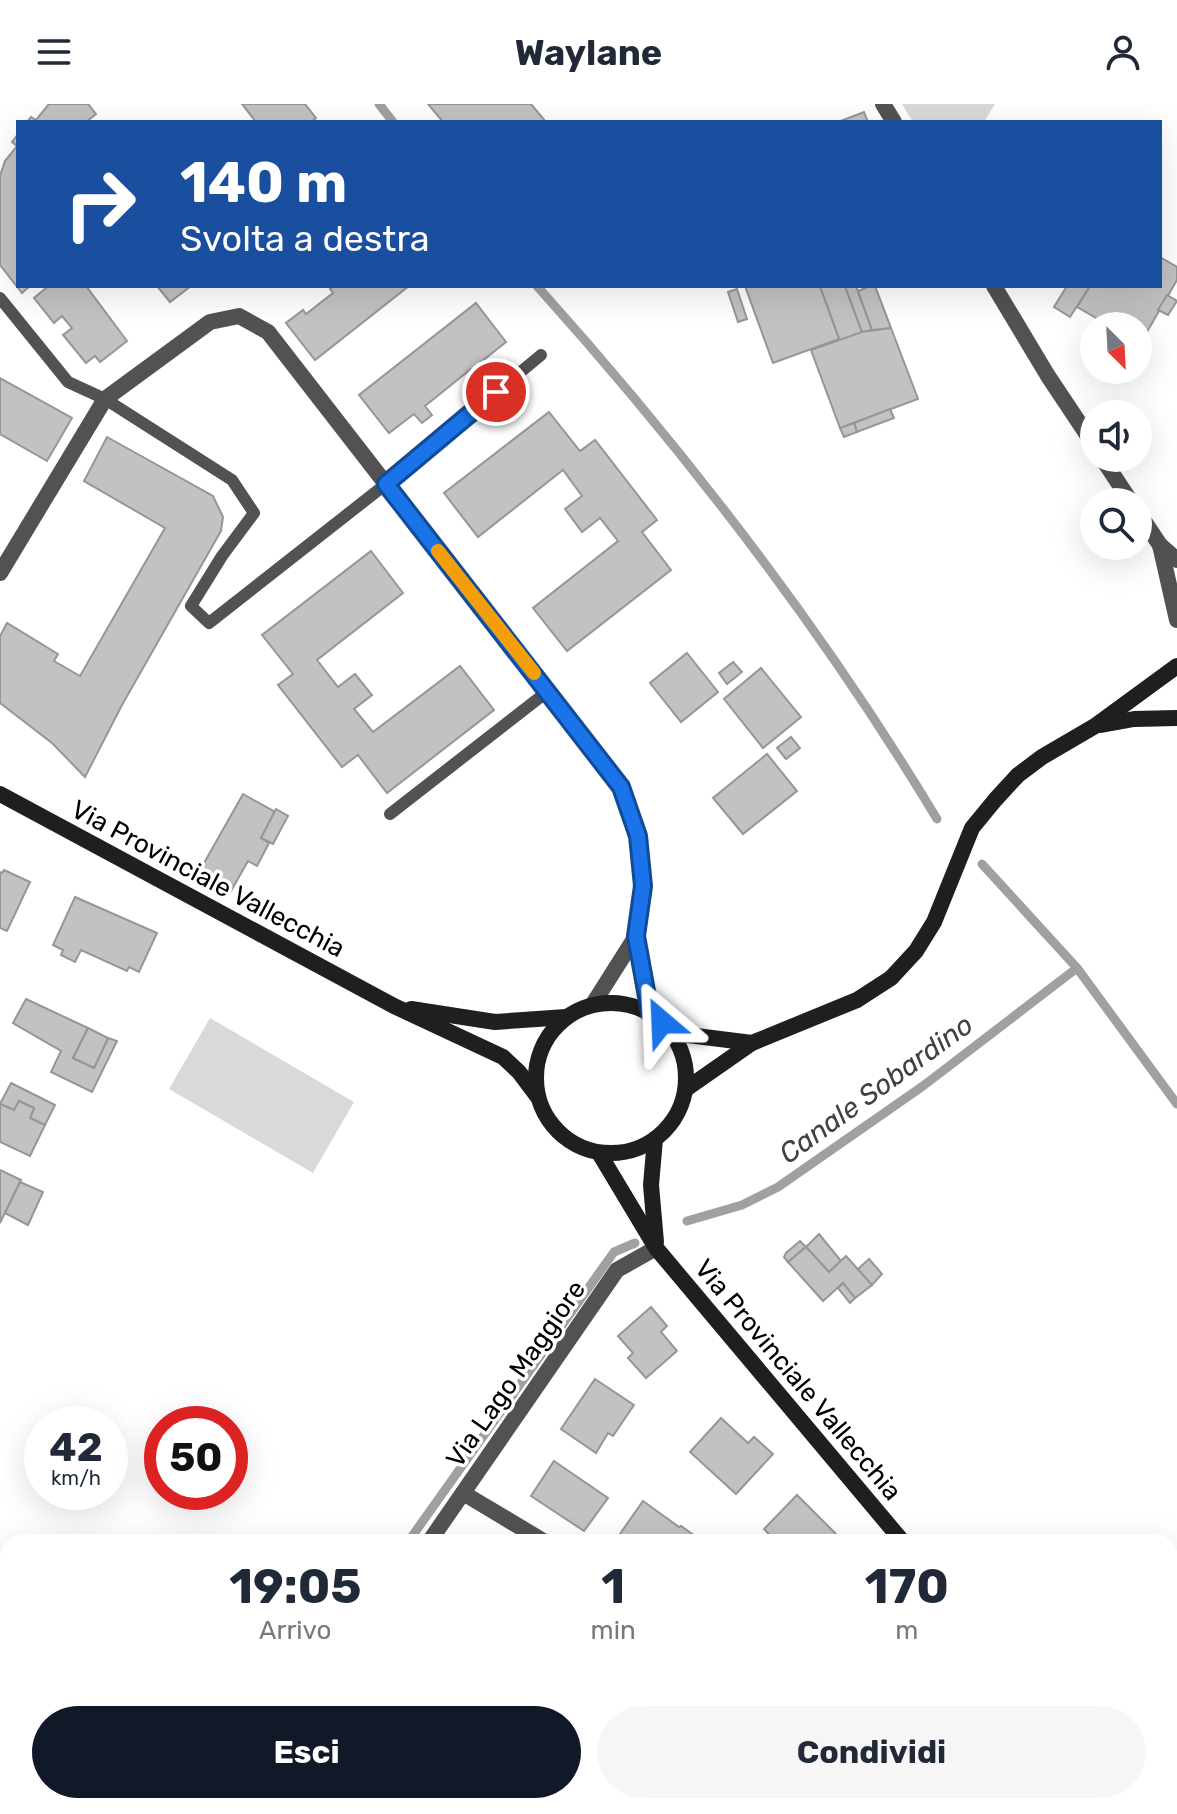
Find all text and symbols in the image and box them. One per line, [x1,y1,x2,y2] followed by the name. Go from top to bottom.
[32,30,76,74] icon: menu
[1101,30,1145,74] icon: person
[515,31,662,74] text: Waylane
[180,150,347,216] text: 140 m
[48,152,152,256] icon: right
[180,217,430,260] text: Svolta a destra
[1080,312,1152,384] north arrow
[1080,312,1152,560] map controls
[462,358,530,426] pin
[474,370,518,414] icon: arrive
[1080,400,1152,472] button: sound
[1080,488,1152,560] button: search
[66,794,350,964] street label: Via Provinciale Vallecchia
[620,980,704,1064] position arrow
[773,1008,979,1170] water label: Canale Sobardino
[688,1253,908,1507] street label: Via Provinciale Vallecchia
[440,1275,592,1473] street label: Via Lago Maggiore
[144,1406,248,1510] speed limit sign: 50
[49,1424,103,1471] text: 42
[51,1466,101,1490] text: km/h
[229,1558,361,1615] text: 19:05
[601,1558,625,1615] text: 1
[865,1558,949,1615] text: 170
[259,1615,331,1646] text: Arrivo
[591,1615,636,1646] text: min
[895,1615,918,1646] text: m
[32,1706,581,1798] button: Esci
[597,1706,1146,1798] button: Condividi

